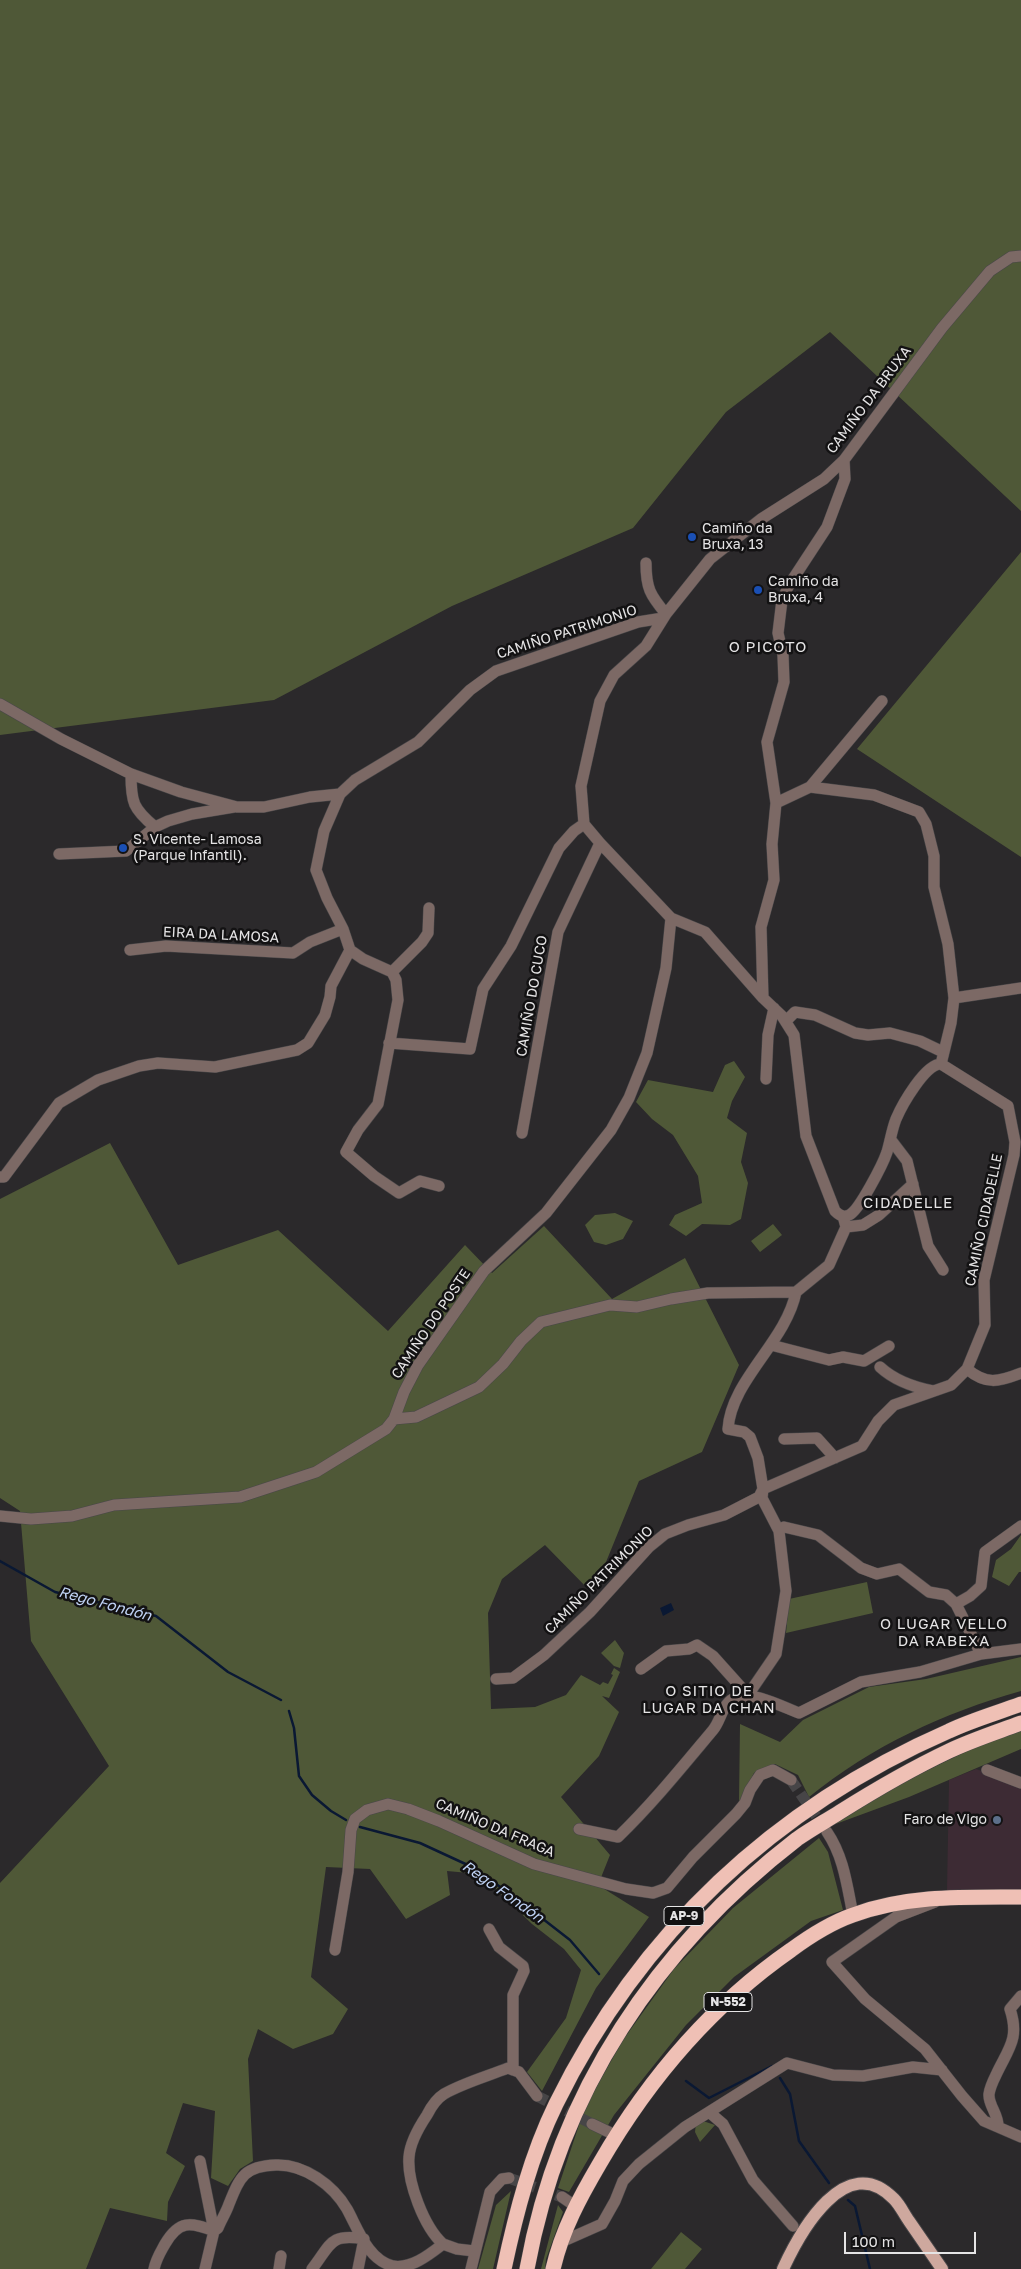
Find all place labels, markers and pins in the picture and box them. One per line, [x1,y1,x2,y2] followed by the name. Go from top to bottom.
[702,521,773,554] place label: Camiño da Bruxa, 13
[686,531,698,543] marker: Camiño da Bruxa, 13
[768,574,839,606] place label: Camiño da Bruxa, 4
[752,584,764,596] marker: Camiño da Bruxa, 4
[133,832,262,864] place label: S. Vicente- Lamosa (Parque Infantil).
[117,842,129,854] marker: S. Vicente- Lamosa (Parque Infantil).
[903,1812,987,1828] place label: Faro de Vigo
[991,1814,1003,1826] marker: Faro de Vigo

